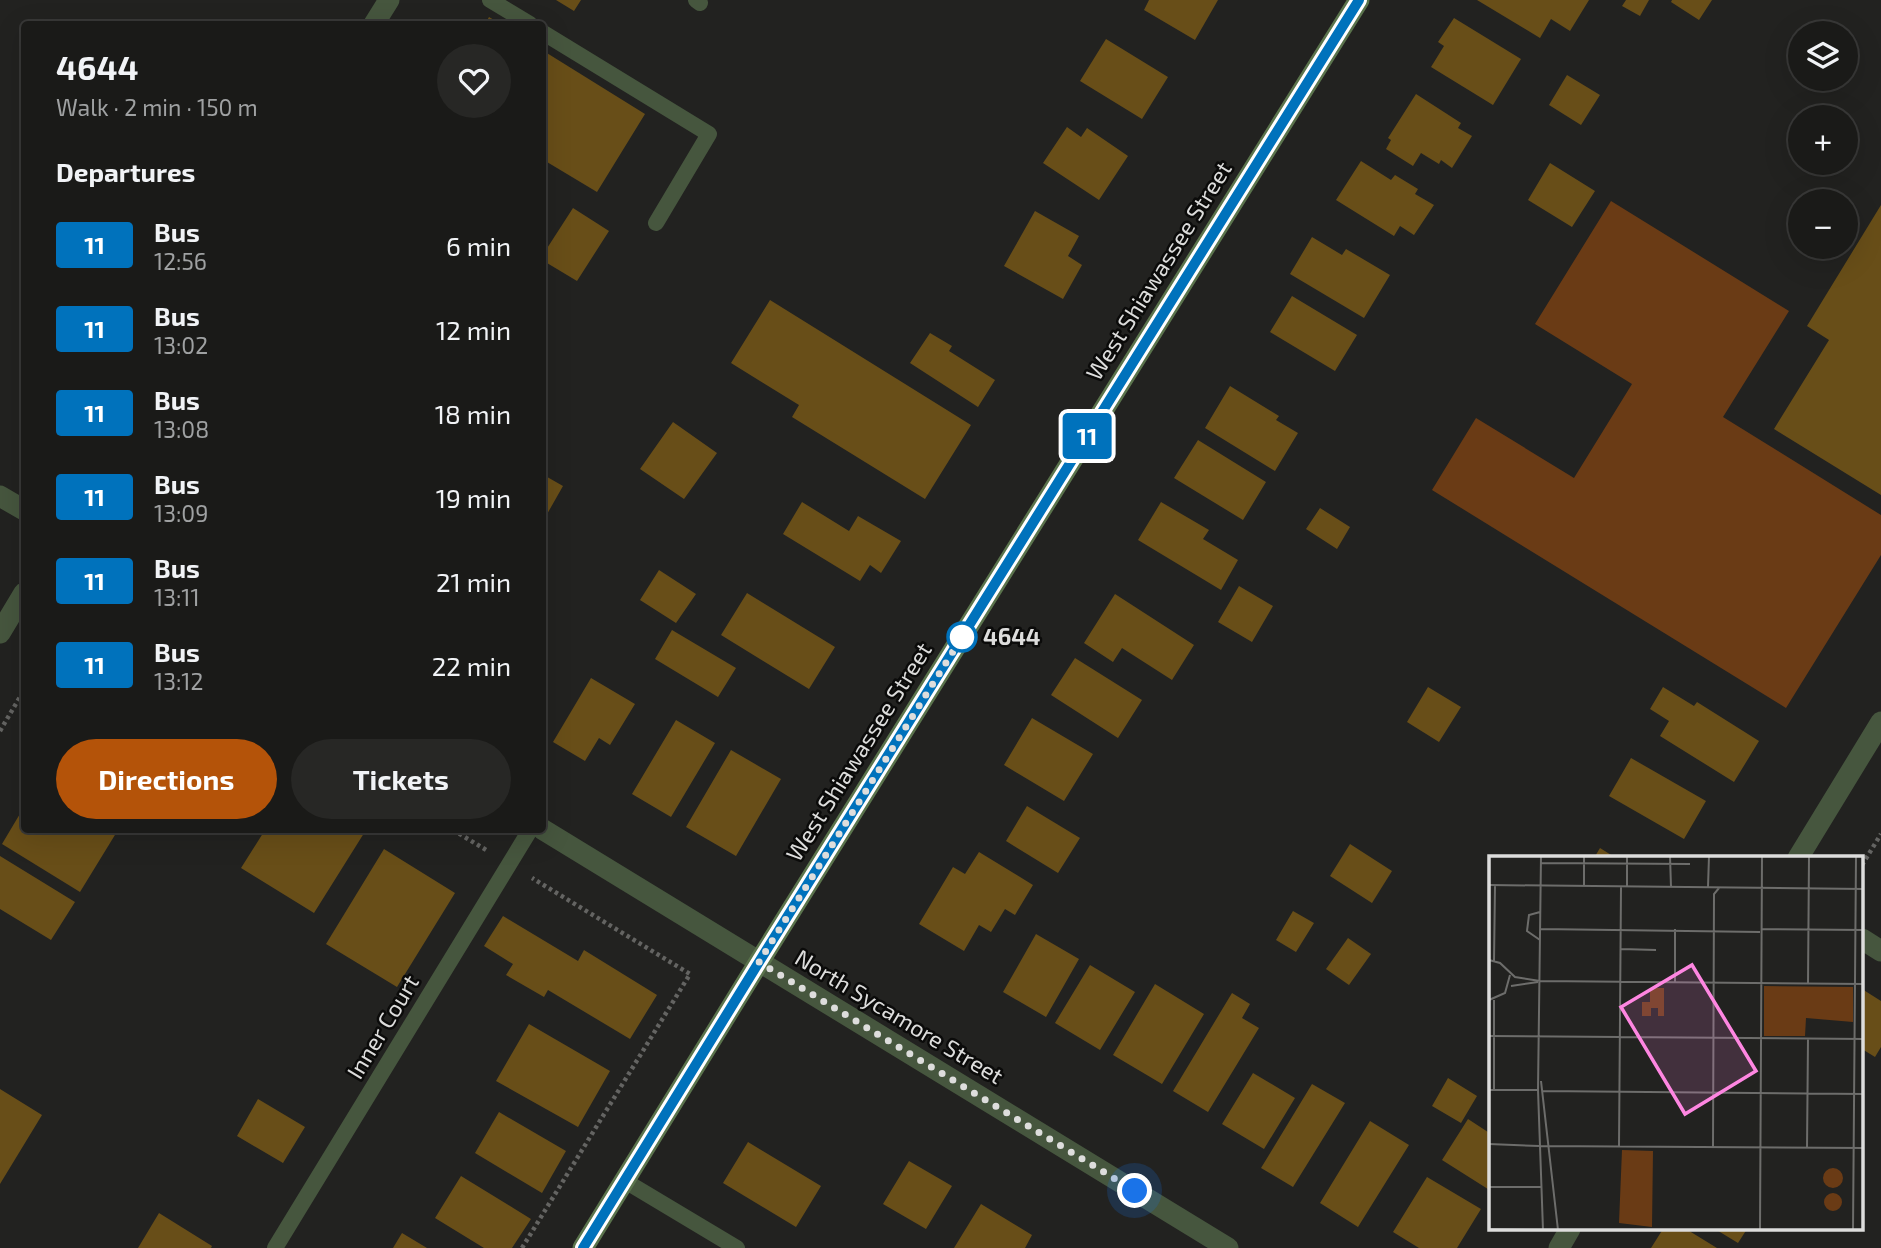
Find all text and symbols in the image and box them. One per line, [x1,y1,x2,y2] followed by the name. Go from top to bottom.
[1788,21,1858,259] map controls
[1788,21,1858,91] button: layers
[437,44,511,118] button: heart
[56,47,139,87] text: 4644
[56,93,258,121] text: Walk · 2 min · 150 m
[1788,105,1858,175] button: +
[56,156,195,187] text: Departures
[1079,156,1237,385] street label: West Shiawassee Street
[1788,189,1858,259] button: −
[154,216,200,247] text: Bus
[84,230,105,259] text: 11
[446,230,511,261] text: 6 min
[154,247,207,275] text: 12:56
[154,300,200,331] text: Bus
[84,314,105,343] text: 11
[436,314,511,345] text: 12 min
[154,331,208,359] text: 13:02
[154,384,200,415] text: Bus
[84,398,105,427] text: 11
[435,398,511,429] text: 18 min
[1056,413,1118,459] line badge: 11
[154,415,209,443] text: 13:08
[1077,421,1097,450] text: 11
[154,468,200,499] text: Bus
[84,482,105,511] text: 11
[436,482,511,513] text: 19 min
[154,499,208,527] text: 13:09
[154,552,200,583] text: Bus
[84,566,105,595] text: 11
[436,566,511,597] text: 21 min
[154,583,200,611] text: 13:11
[947,622,977,652] marker: 4644
[983,622,1041,650] place label: 4644
[154,636,200,667] text: Bus
[779,637,937,866] street label: West Shiawassee Street
[84,650,105,679] text: 11
[432,650,511,681] text: 22 min
[154,667,203,695] text: 13:12
[56,739,277,819] button: Directions
[291,739,511,819] button: Tickets
[1489,856,1864,1230] inset map
[790,943,1009,1090] street label: North Sycamore Street
[340,969,424,1084] street label: Inner Court
[1117,1173,1152,1208] your location

